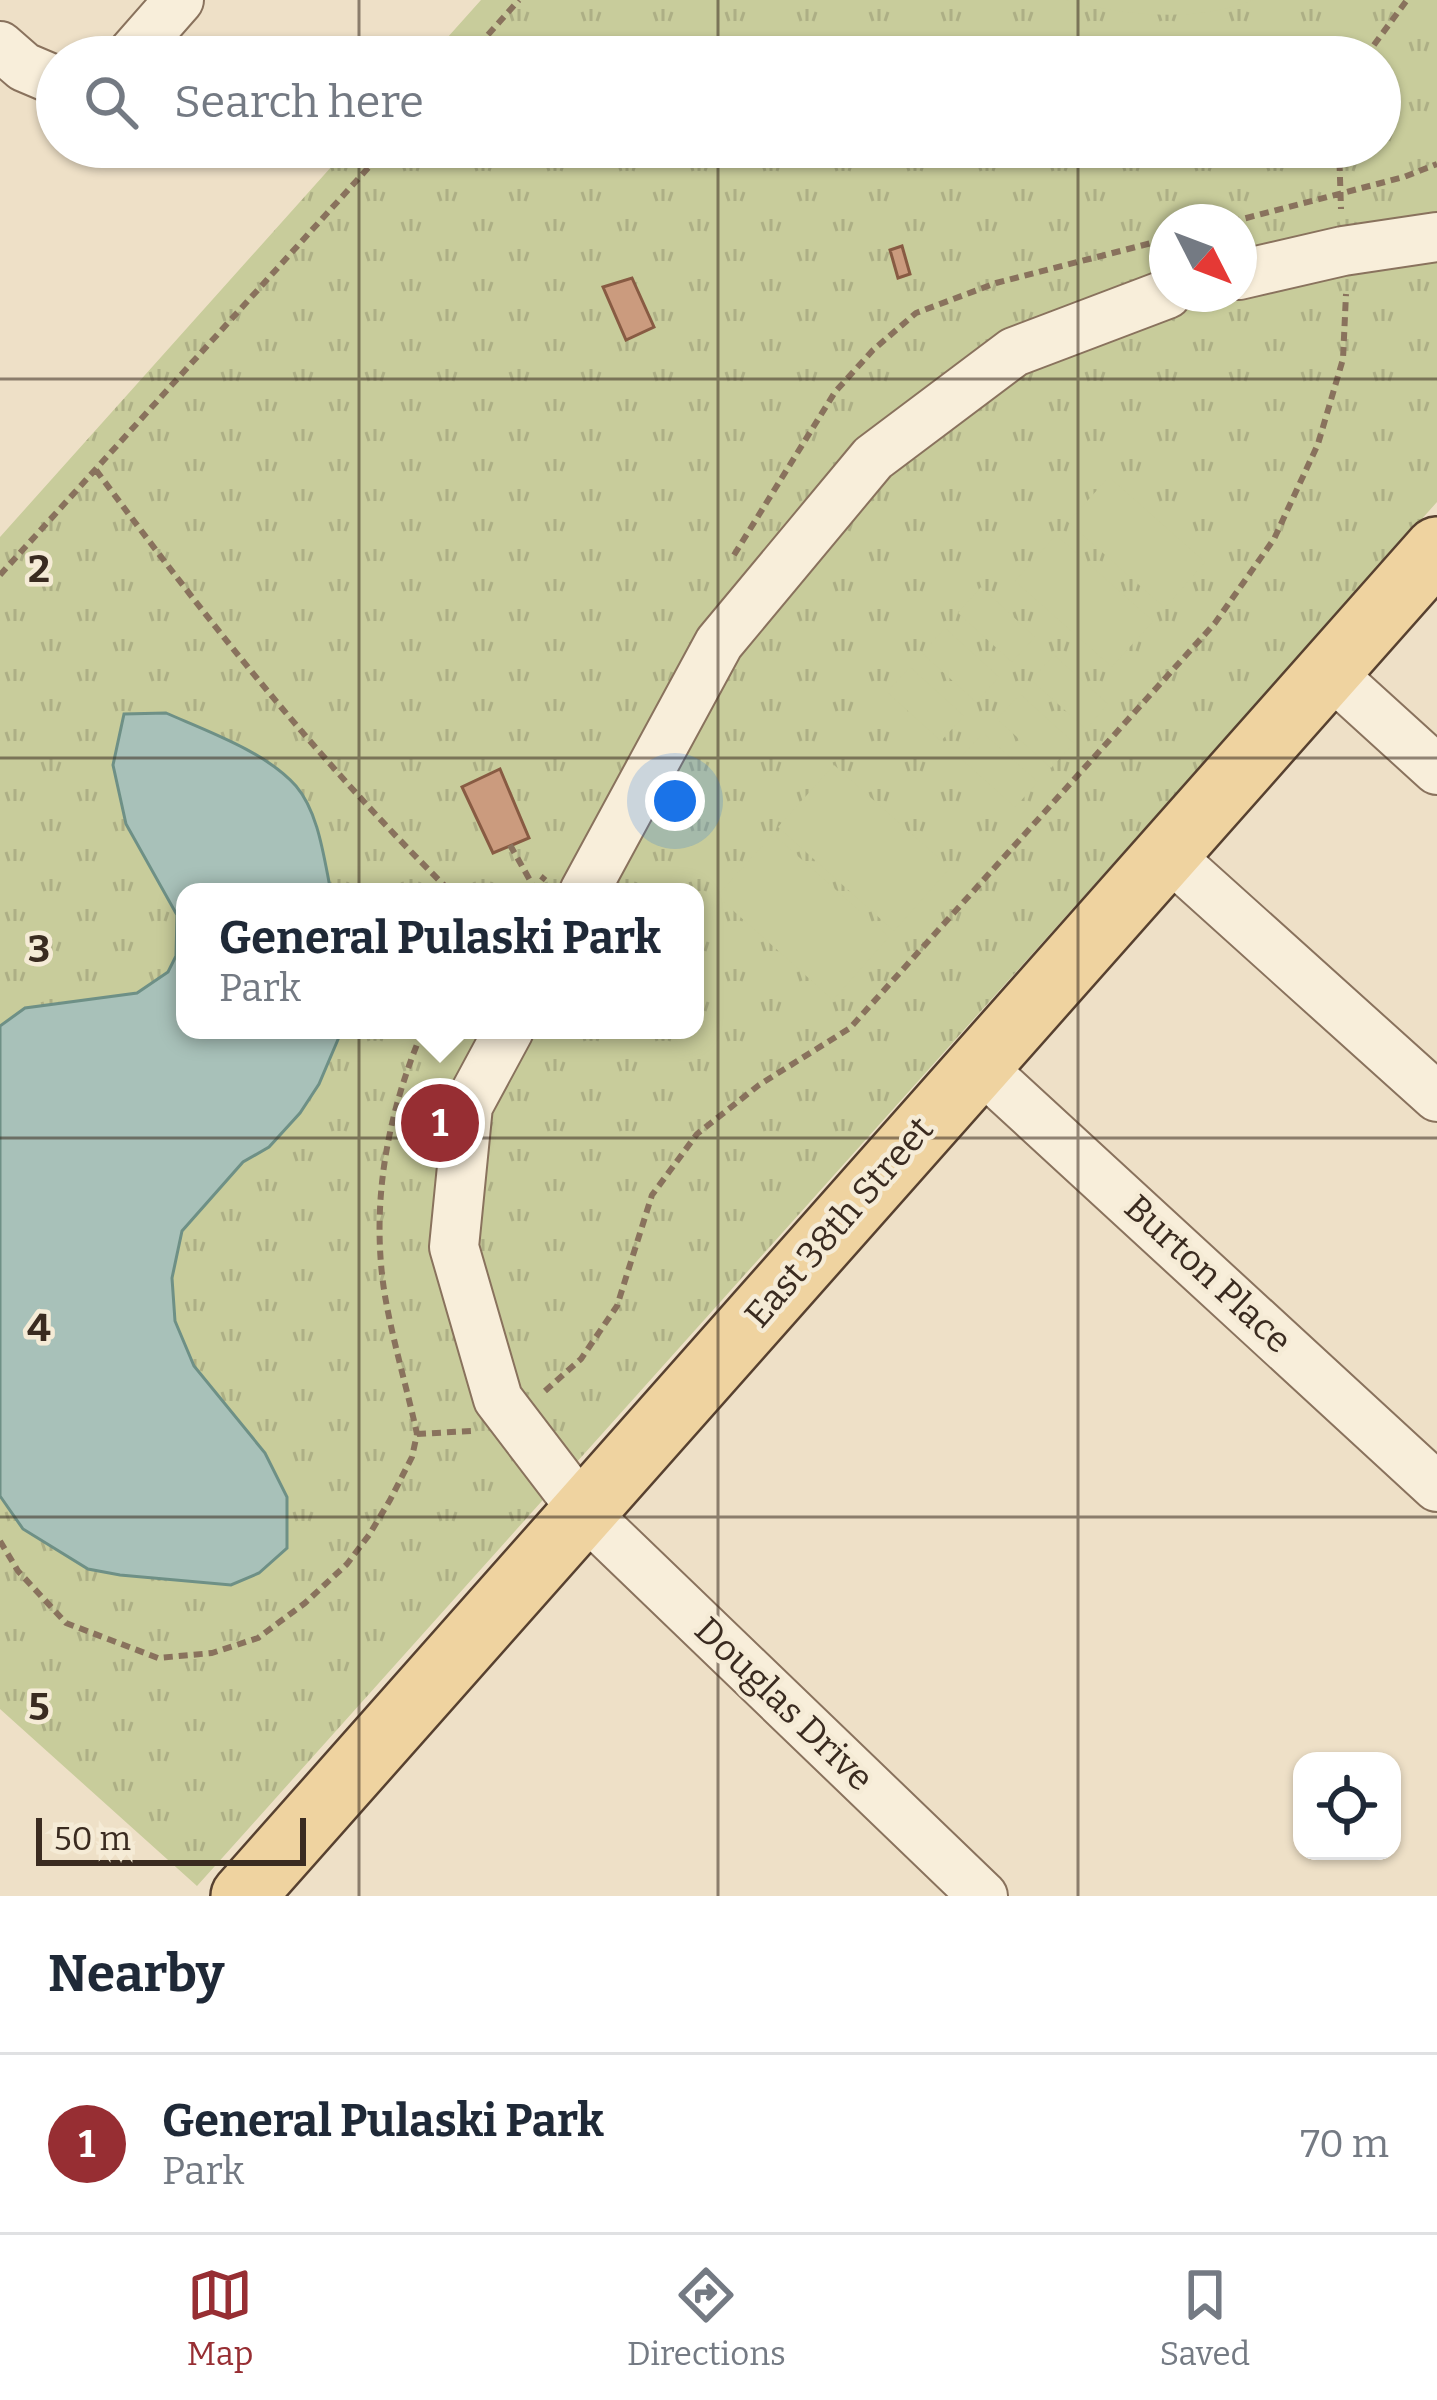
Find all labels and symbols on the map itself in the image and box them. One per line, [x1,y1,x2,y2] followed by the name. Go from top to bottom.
[1149,204,1257,312] north arrow
[28,546,50,592] text: 2
[645,771,705,831] your location
[28,926,50,972] text: 3
[401,1078,479,1168] pin: 1
[736,1108,942,1336] street label: East 38th Street
[1115,1186,1301,1362] street label: Burton Place
[27,1305,51,1351] text: 4
[686,1608,882,1800] street label: Douglas Drive
[28,1684,50,1730] text: 5
[36,1812,306,1865] scale bar

